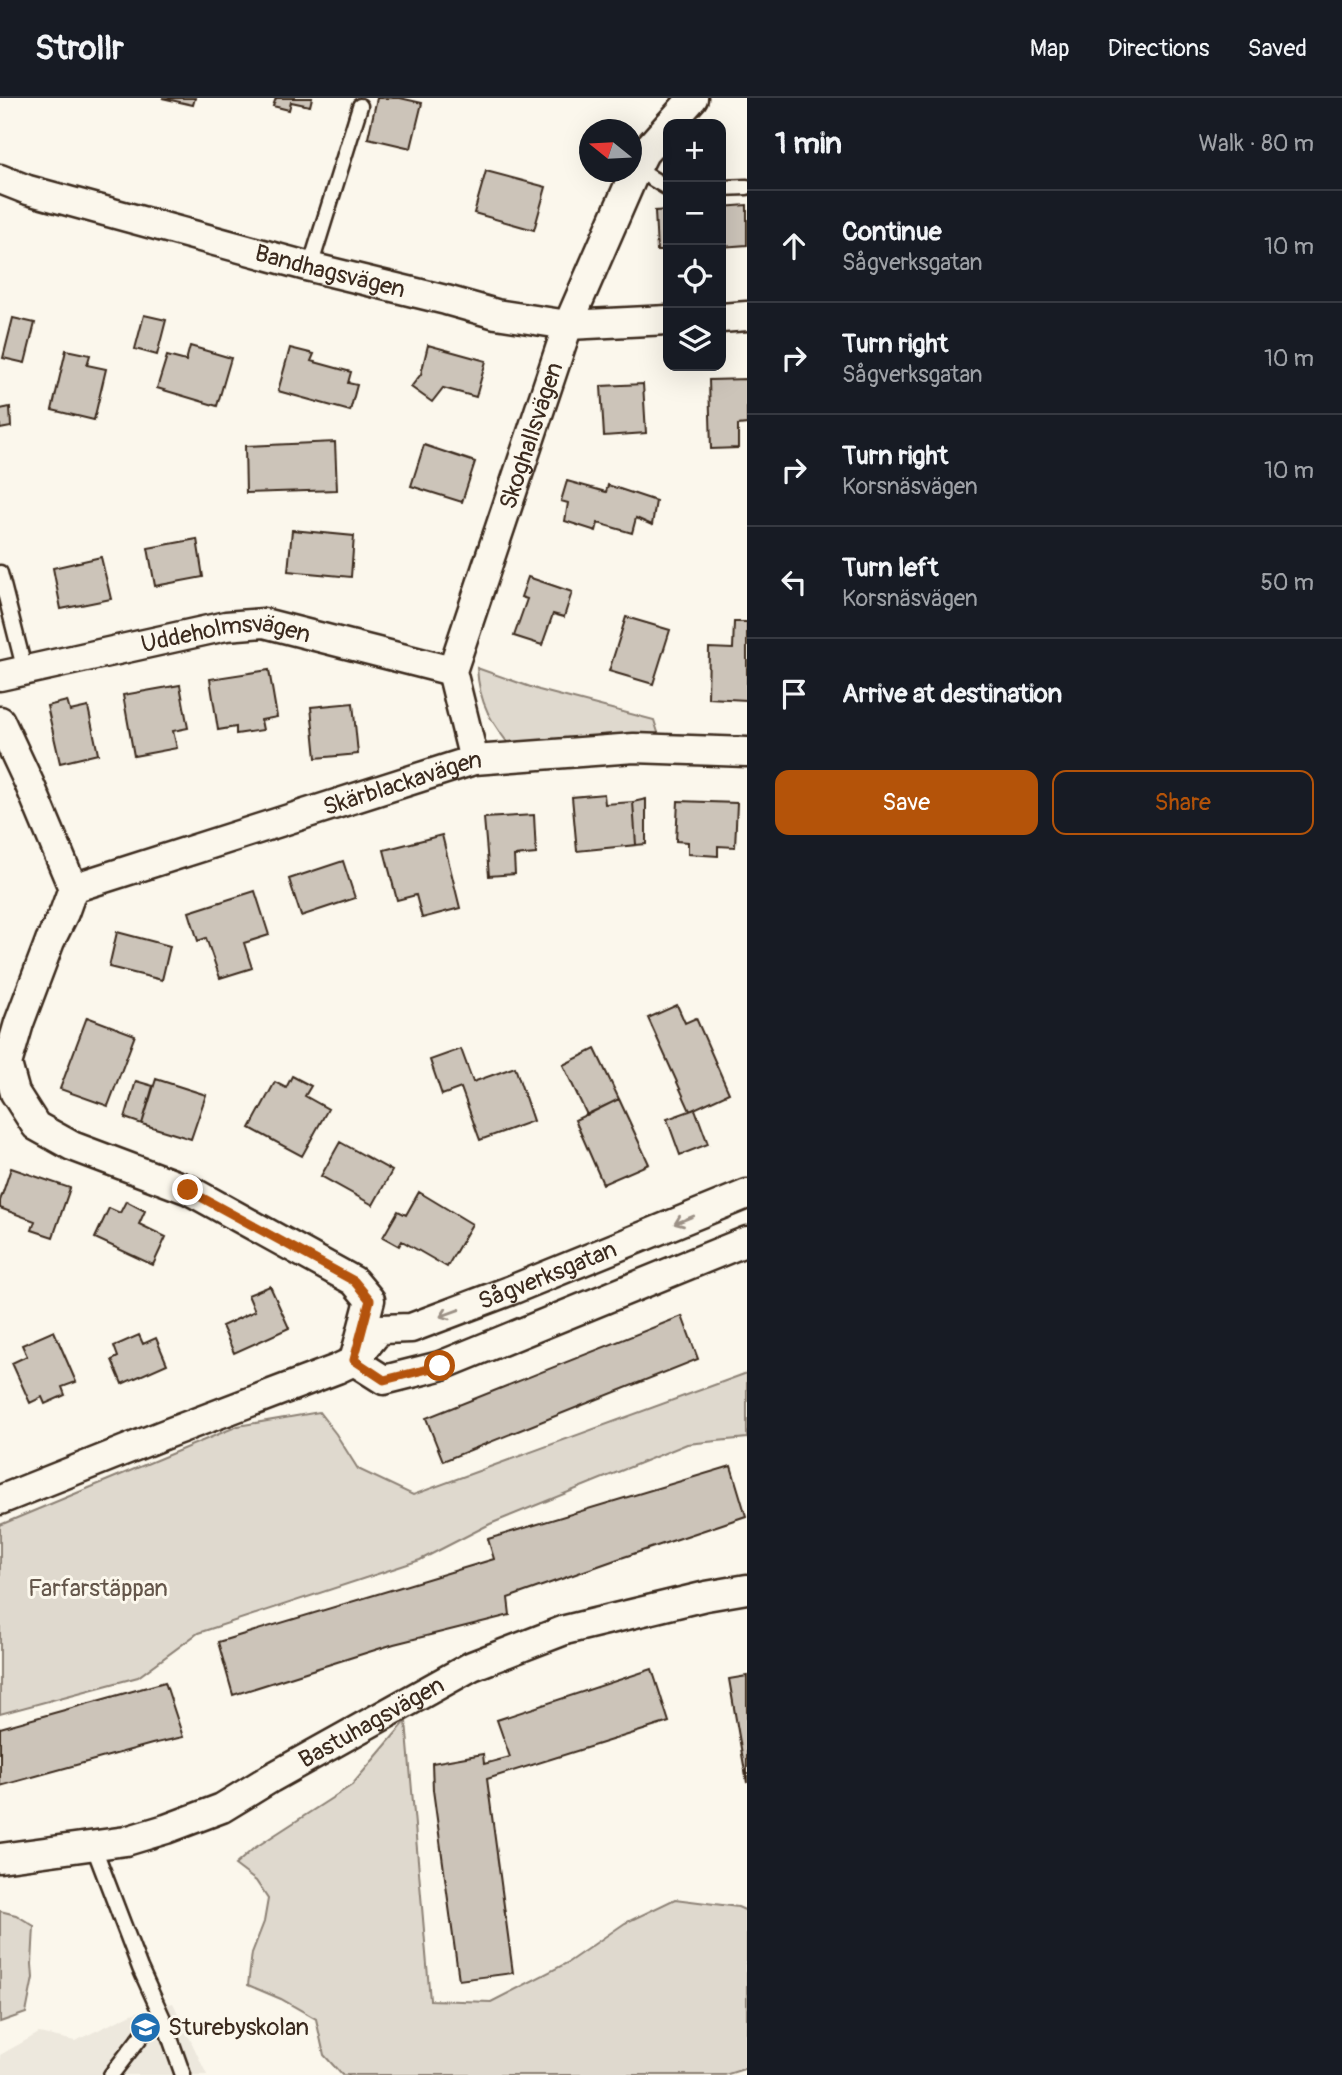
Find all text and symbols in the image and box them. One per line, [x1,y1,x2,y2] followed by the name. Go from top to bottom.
[35,28,124,69] text: Strollr
[1030,34,1070,63] text: Map
[1108,34,1209,63] text: Directions
[1247,34,1307,63] text: Saved
[579,119,642,182] north arrow
[663,119,726,371] map controls
[663,119,726,182] button: +
[775,125,842,162] text: 1 min
[1198,129,1314,158] text: Walk · 80 m
[663,182,726,245] button: −
[842,216,942,248] text: Continue
[775,227,813,265] icon: ahead
[1264,232,1314,261] text: 10 m
[252,238,408,304] street label: Bandhagsvägen
[663,245,726,308] button: locate
[842,248,983,277] text: Sågverksgatan
[663,308,726,371] button: layers
[842,328,948,360] text: Turn right
[775,339,813,377] icon: right
[1264,344,1314,373] text: 10 m
[493,358,569,513] street label: Skoghallsvägen
[842,360,983,389] text: Sågverksgatan
[842,440,948,472] text: Turn right
[775,451,813,489] icon: right
[1264,456,1314,485] text: 10 m
[842,472,978,501] text: Korsnäsvägen
[842,552,938,584] text: Turn left
[775,563,813,601] icon: left
[1260,568,1314,597] text: 50 m
[842,584,978,613] text: Korsnäsvägen
[138,609,314,659] street label: Uddeholmsvägen
[775,675,813,713] icon: arrive
[842,678,1062,710] text: Arrive at destination
[319,745,483,822] street label: Skärblackavägen
[775,770,1038,835] button: Save
[1052,770,1314,835] button: Share
[172,1174,203,1205] route end
[673,1214,695,1227] one-way arrow
[474,1234,621,1316] street label: Sågverksgatan
[439,1308,461,1321] one-way arrow
[424,1350,455,1381] route start
[28,1574,168,1603] park label: Farfarstäppan
[294,1670,449,1774] street label: Bastuhagsvägen
[128,2010,162,2044] school or university icon: Sturebyskolan
[168,2013,309,2042] place label: Sturebyskolan

